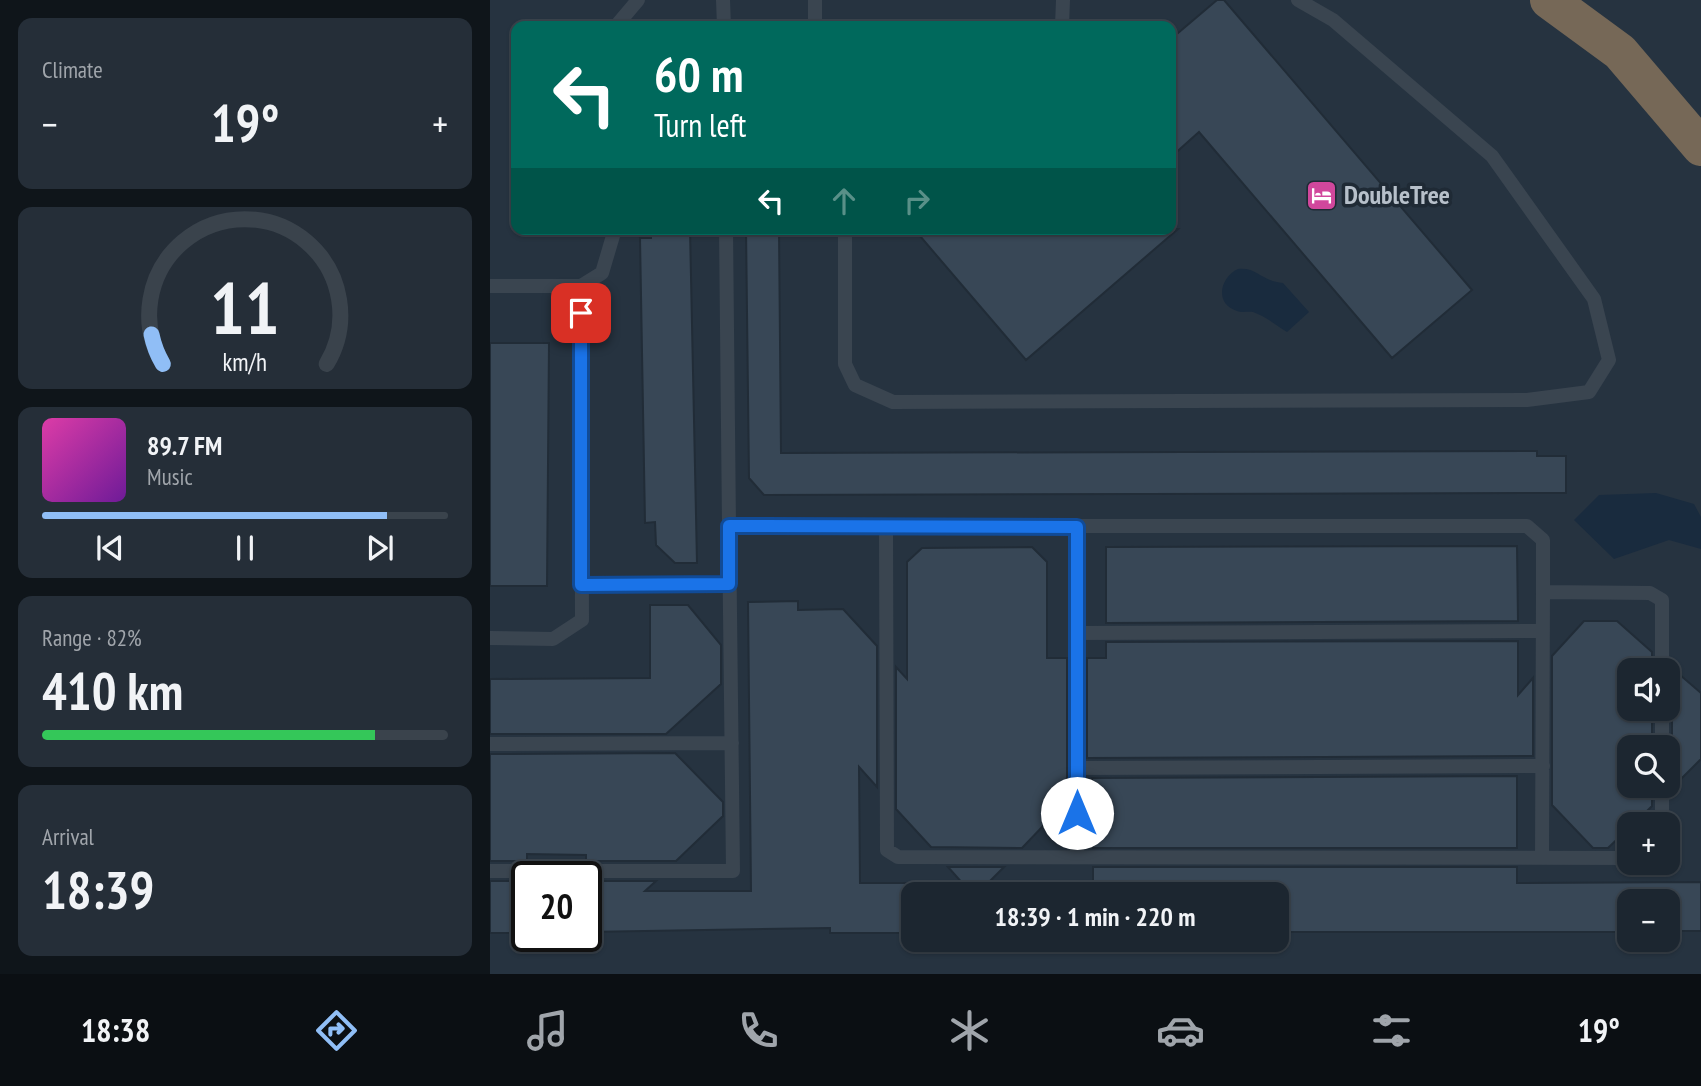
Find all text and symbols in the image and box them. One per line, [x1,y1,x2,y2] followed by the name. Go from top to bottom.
[654,42,743,106] text: 60 m
[539,49,630,140] icon: left
[42,55,103,84] text: Climate
[211,89,279,156] text: 19°
[42,99,58,148] text: −
[432,99,448,148] text: +
[654,104,746,146] text: Turn left
[1304,178,1338,212] hotel icon: DoubleTree
[1344,178,1450,211] place label: DoubleTree
[752,182,790,220] icon: left
[825,182,863,220] icon: ahead
[898,182,936,220] icon: right
[210,260,280,354] text: 11
[551,283,611,343] pin
[562,294,600,332] icon: arrive
[223,346,267,378] text: km/h
[147,429,222,462] text: 89.7 FM
[147,462,193,491] text: Music
[91,529,129,567] icon: previous
[226,529,264,567] icon: pause
[361,529,399,567] icon: next
[42,623,142,652] text: Range · 82%
[42,657,183,724] text: 410 km
[1617,658,1680,952] map controls
[1617,658,1680,721] button: sound
[1617,735,1680,798] button: search
[1040,776,1114,850] position arrow
[1617,812,1680,875] button: +
[42,822,94,851] text: Arrival
[42,856,154,923] text: 18:39
[511,861,602,952] speed limit sign: 20
[1617,889,1680,952] button: −
[995,900,1195,933] text: 18:39 · 1 min · 220 m
[312,1006,361,1055] icon: directions
[523,1006,572,1055] icon: music
[734,1006,783,1055] icon: phone
[945,1006,994,1055] icon: climate
[1156,1006,1205,1055] icon: car
[1367,1006,1416,1055] icon: filters
[81,1009,150,1051] text: 18:38
[1578,1009,1620,1051] text: 19°

